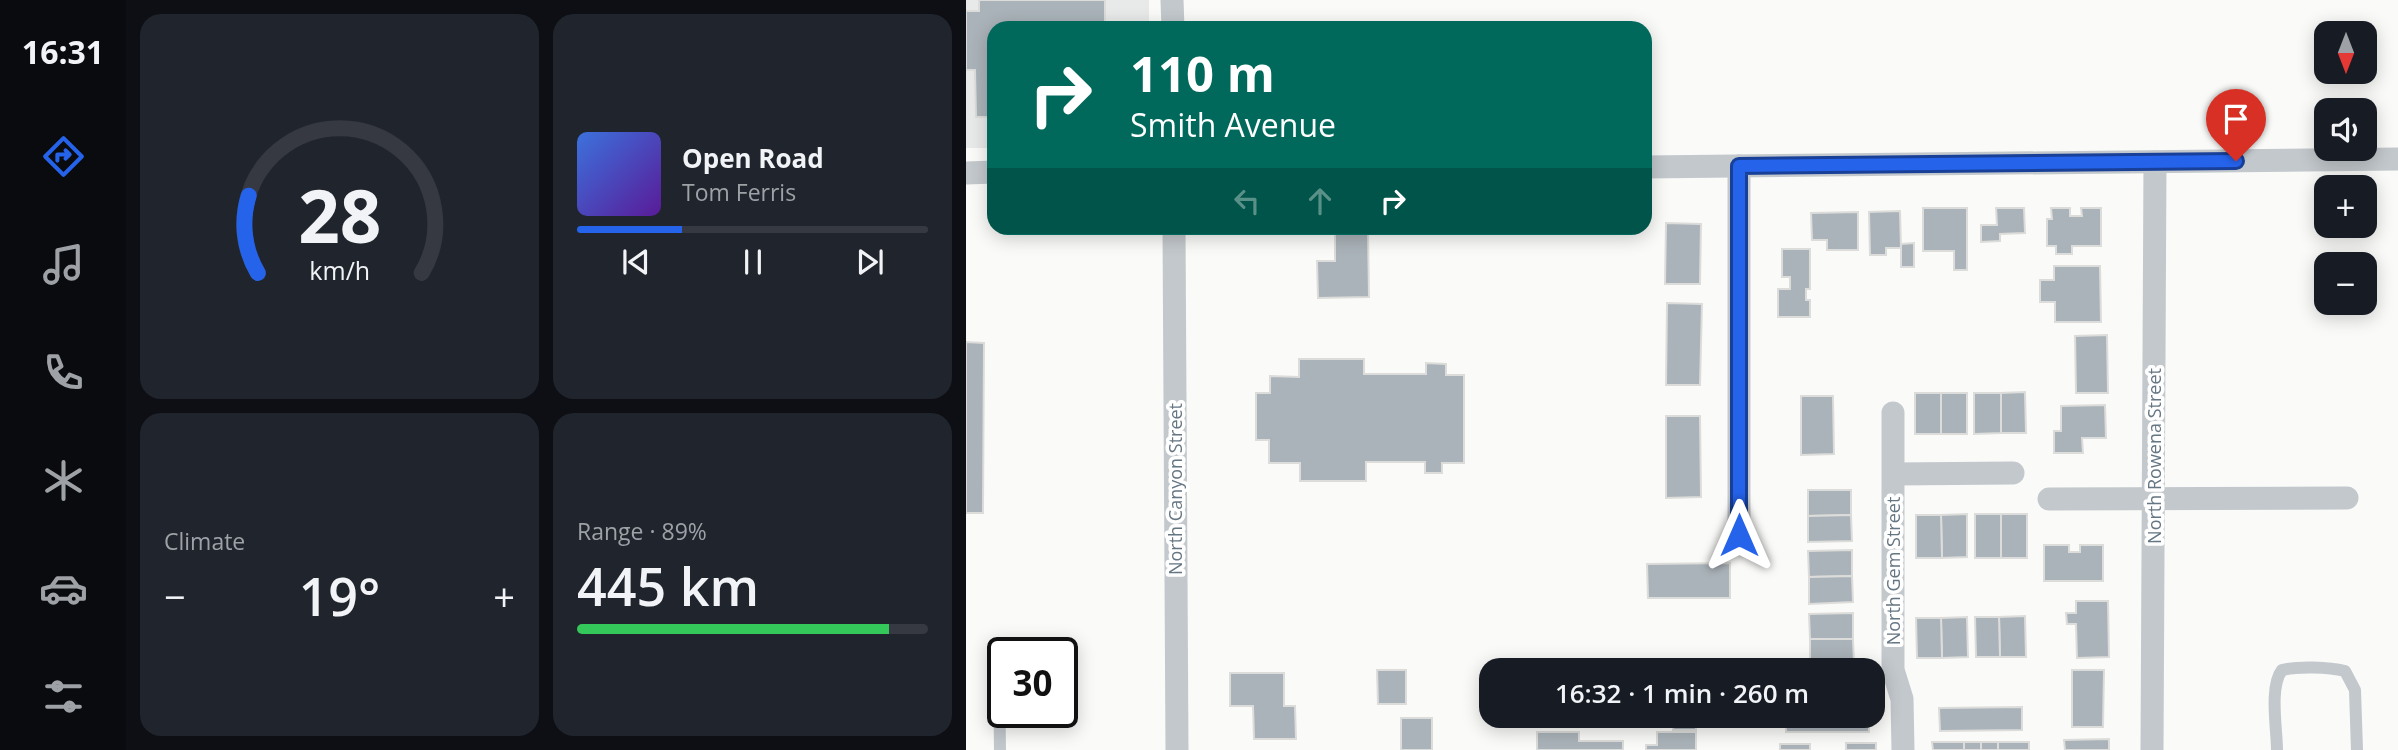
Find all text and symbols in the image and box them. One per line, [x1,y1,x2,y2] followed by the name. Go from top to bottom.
[2314,21,2376,84] north arrow
[2314,21,2377,315] map controls
[22,30,104,73] text: 16:31
[1130,40,1275,106] text: 110 m
[1015,49,1106,140] icon: right
[2206,89,2266,161] pin
[2314,98,2377,161] button: sound
[2217,100,2255,138] icon: arrive
[1130,103,1336,146] text: Smith Avenue
[39,132,88,181] icon: directions
[682,140,824,176] text: Open Road
[298,165,381,264] text: 28
[2314,175,2377,238] button: +
[682,176,796,208] text: Tom Ferris
[1228,182,1266,220] icon: left
[1301,182,1339,220] icon: ahead
[1374,182,1412,220] icon: right
[39,240,88,289] icon: music
[617,243,655,281] icon: previous
[734,243,772,281] icon: pause
[851,243,889,281] icon: next
[2314,252,2377,315] button: −
[309,253,370,287] text: km/h
[39,348,88,397] icon: phone
[2142,368,2166,544] street label: North Rowena Street
[1163,403,1187,575] street label: North Canyon Street
[39,456,88,505] icon: climate
[1881,497,1905,645] street label: North Gem Street
[1702,498,1776,572] position arrow
[577,515,707,547] text: Range · 89%
[164,525,245,557] text: Climate
[577,550,759,621] text: 445 km
[299,560,380,631] text: 19°
[39,564,88,613] icon: car
[164,570,186,622] text: −
[493,570,515,622] text: +
[987,637,1078,728] speed limit sign: 30
[39,672,88,721] icon: filters
[1555,675,1809,711] text: 16:32 · 1 min · 260 m

